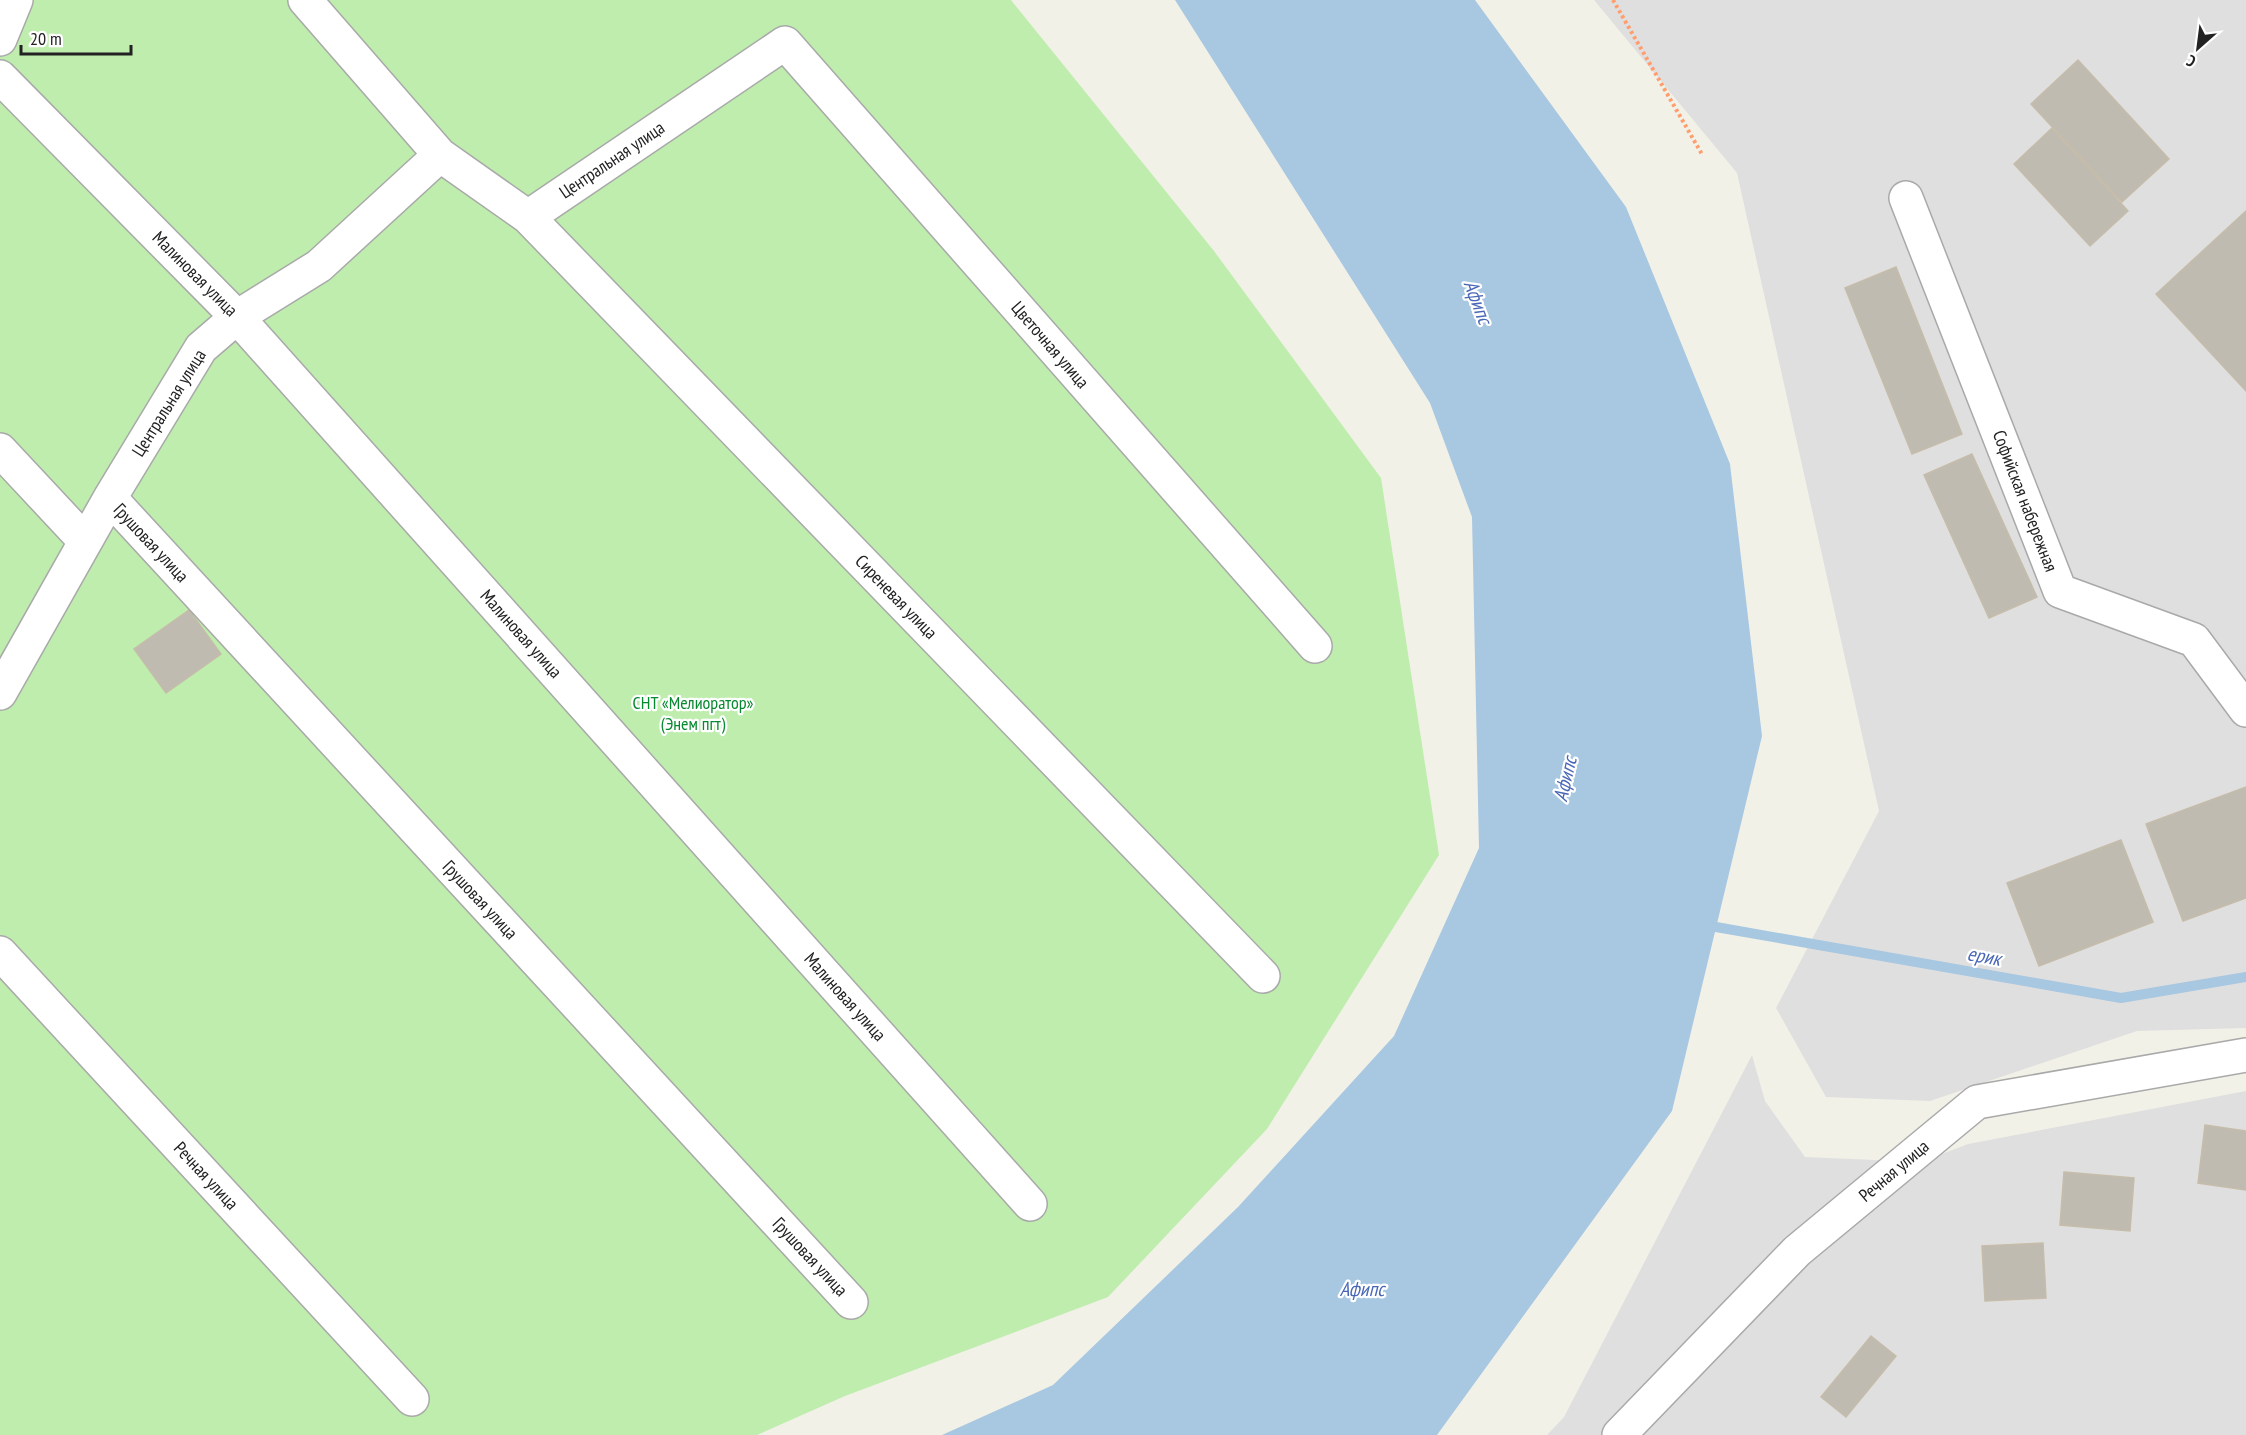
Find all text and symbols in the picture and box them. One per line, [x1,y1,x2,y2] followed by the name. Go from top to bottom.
[21,18,130,56] scale bar
[2168,18,2228,78] north arrow
[30,27,62,50] text: 20 m
[2182,50,2199,72] text: С
[555,116,669,203] street label: Центральная улица
[148,226,243,321] street label: Малиновая улица
[1458,276,1499,329] water label: Афипс
[1006,296,1094,393] street label: Цветочная улица
[126,345,211,461] street label: Центральная улица
[1988,427,2063,575] street label: Софийская набережная
[109,498,194,587] street label: Грушовая улица
[850,550,942,644] street label: Сиреневая улица
[476,585,567,683] street label: Малиновая улица
[633,691,753,735] park label: СНТ «Мелиоратор» (Энем пгт)
[1547,752,1583,804] water label: Афипс
[438,855,523,944] street label: Грушовая улица
[1965,940,2005,972] water label: ерик
[800,948,891,1046] street label: Малиновая улица
[1854,1135,1934,1207] street label: Речная улица
[169,1137,244,1215] street label: Речная улица
[768,1212,853,1301] street label: Грушовая улица
[1340,1276,1386,1302] water label: Афипс

